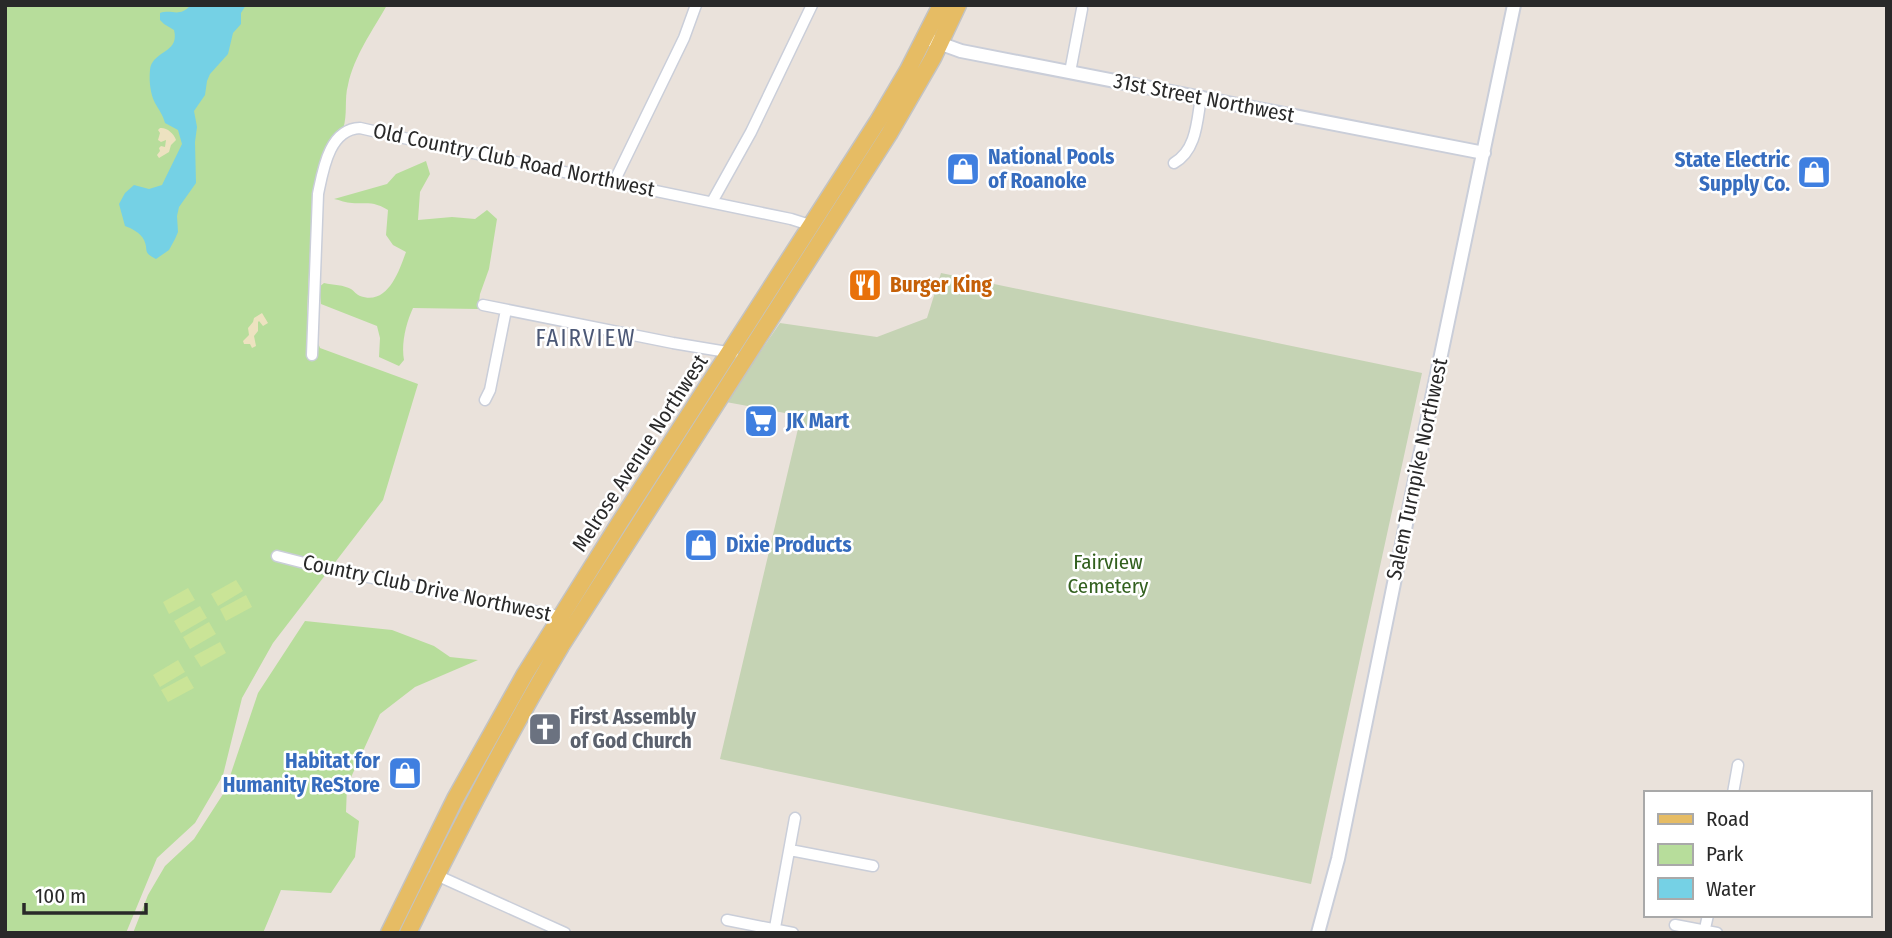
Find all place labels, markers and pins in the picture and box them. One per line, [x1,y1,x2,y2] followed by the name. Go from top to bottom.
[988,144,1115,194] place label: National Pools of Roanoke
[1675,147,1791,197] place label: State Electric Supply Co.
[944,150,982,188] shop icon: National Pools of Roanoke
[1795,153,1833,191] shop icon: State Electric Supply Co.
[846,266,884,304] restaurant icon: Burger King
[890,272,992,298] place label: Burger King
[742,402,780,440] supermarket icon: JK Mart
[785,408,850,434] place label: JK Mart
[682,526,720,564] shop icon: Dixie Products
[726,532,852,558] place label: Dixie Products
[570,704,697,754] place label: First Assembly of God Church
[526,710,564,748] church icon: First Assembly of God Church
[223,748,380,798] place label: Habitat for Humanity ReStore
[386,754,424,792] shop icon: Habitat for Humanity ReStore

